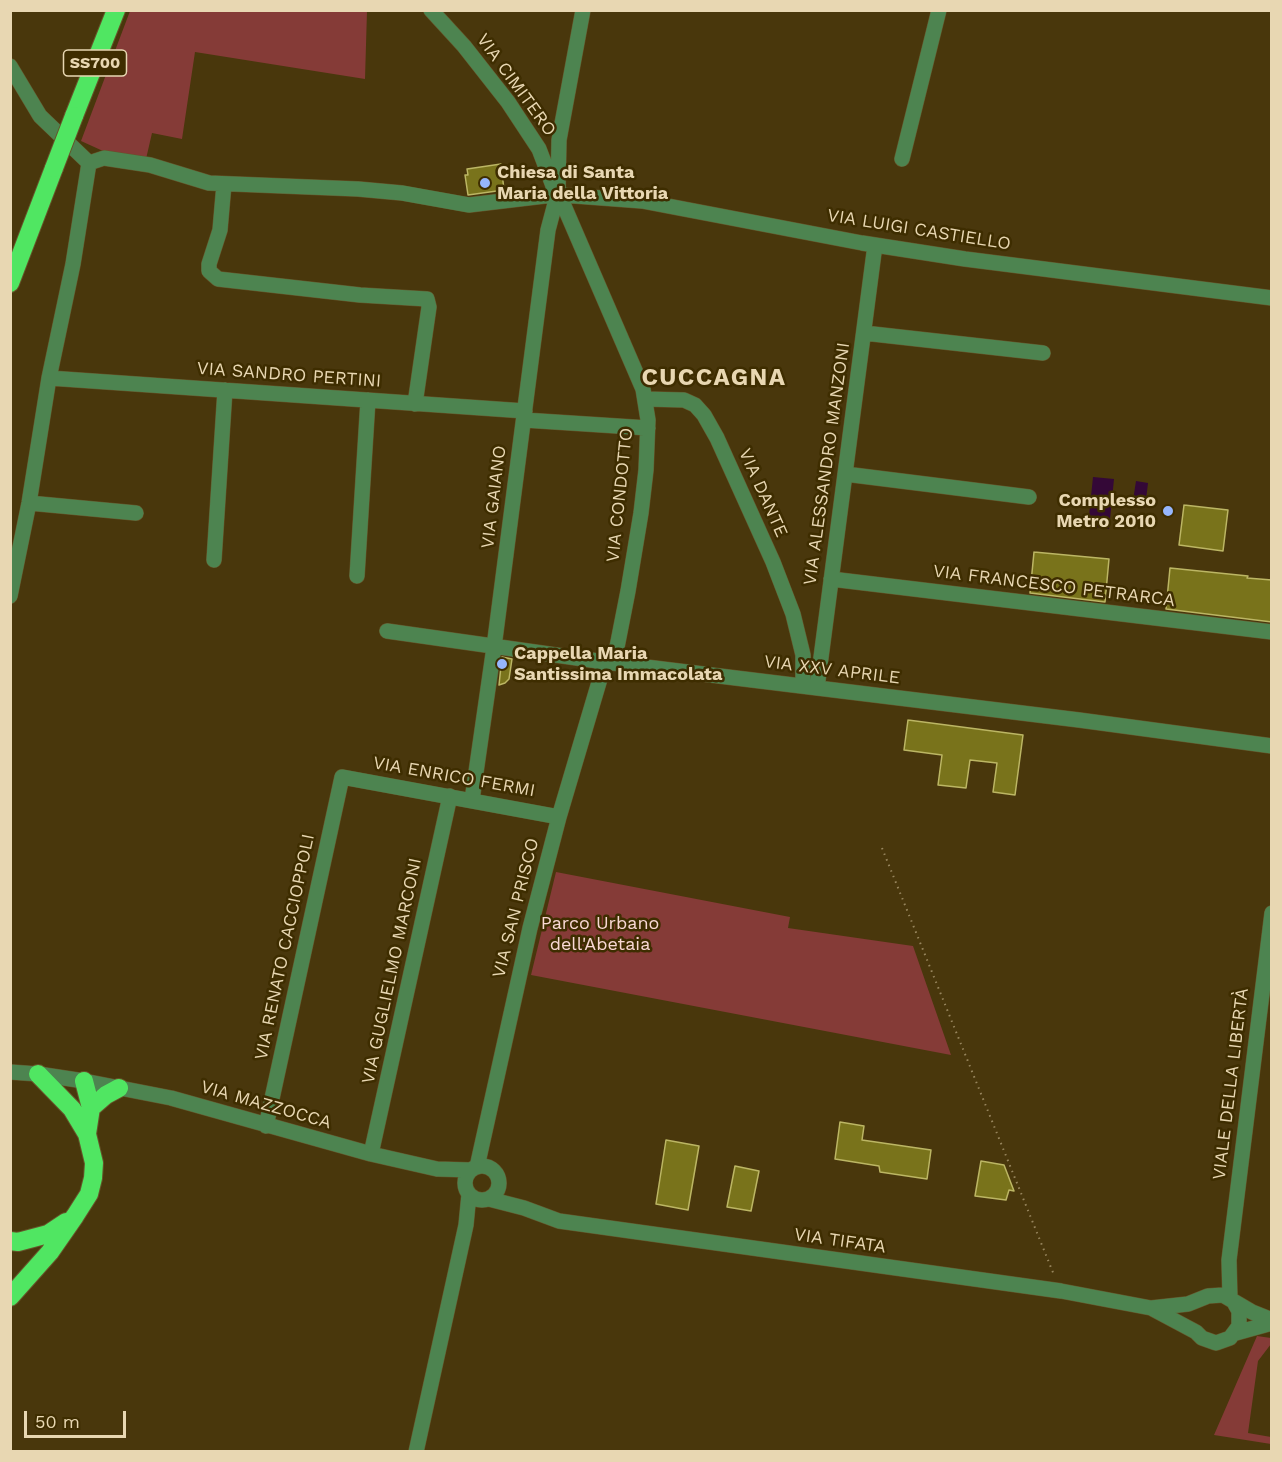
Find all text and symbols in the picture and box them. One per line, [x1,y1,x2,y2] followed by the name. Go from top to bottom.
[472,30,560,140] street label: VIA CIMITERO
[64,50,127,76] road number: SS700
[497,162,668,204] place label: Chiesa di Santa Maria della Vittoria
[478,176,492,190] marker: Chiesa di Santa Maria della Vittoria
[826,205,1012,255] street label: VIA LUIGI CASTIELLO
[799,341,855,587] street label: VIA ALESSANDRO MANZONI
[196,358,382,392] street label: VIA SANDRO PERTINI
[641,364,787,392] district label: CUCCAGNA
[602,427,638,563] street label: VIA CONDOTTO
[477,444,511,550] street label: VIA GAIANO
[734,445,792,541] street label: VIA DANTE
[1056,490,1156,532] place label: Complesso Metro 2010
[1161,504,1175,518] marker: Complesso Metro 2010
[932,560,1176,612] street label: VIA FRANCESCO PETRARCA
[514,643,723,686] place label: Cappella Maria Santissima Immacolata
[763,651,901,689] street label: VIA XXV APRILE
[495,657,509,671] marker: Cappella Maria Santissima Immacolata
[371,752,537,802] street label: VIA ENRICO FERMI
[250,832,320,1062] street label: VIA RENATO CACCIOPPOLI
[488,836,544,980] street label: VIA SAN PRISCO
[357,856,427,1086] street label: VIA GUGLIELMO MARCONI
[541,913,659,956] park label: Parco Urbano dell'Abetaia
[1208,987,1254,1181] street label: VIALE DELLA LIBERTÀ
[198,1076,334,1134] street label: VIA MAZZOCCA
[793,1224,887,1258] street label: VIA TIFATA
[27,1399,129,1437] scale bar
[35,1411,80,1432] text: 50 m

